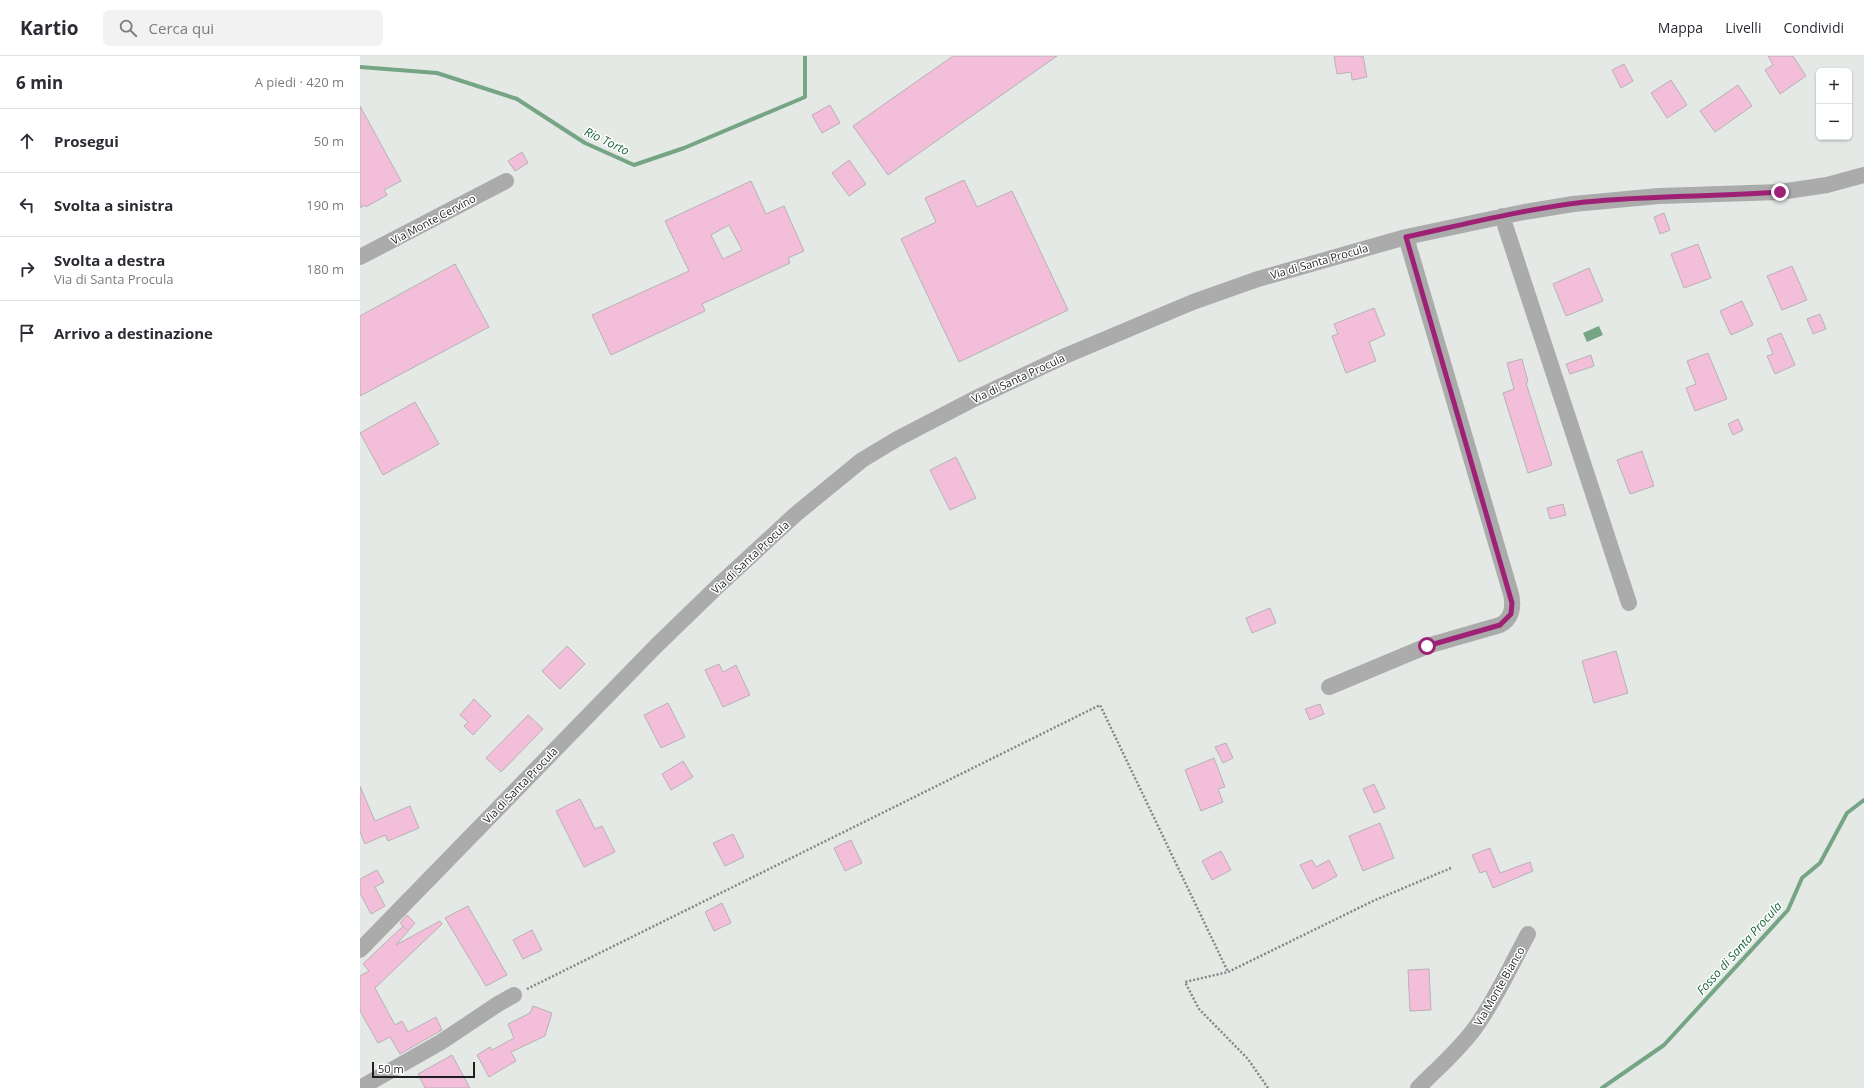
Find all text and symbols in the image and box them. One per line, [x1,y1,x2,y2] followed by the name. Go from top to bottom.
[103,10,383,46] search box
[20,15,79,41] text: Kartio
[117,17,139,39] icon: search
[149,18,214,38] text: Cerca qui
[1658,18,1703,37] text: Mappa
[1725,18,1761,37] text: Livelli
[1783,18,1844,37] text: Condividi
[1816,68,1852,140] map controls
[1816,68,1852,104] button: +
[16,71,63,94] text: 6 min
[255,73,344,91] text: A piedi · 420 m
[1816,104,1852,140] button: −
[582,123,632,159] water label: Rio Torto
[16,130,38,152] icon: ahead
[54,131,119,151] text: Prosegui
[314,132,344,150] text: 50 m
[1771,183,1789,201] route end
[388,190,478,248] street label: Via Monte Cervino
[16,194,38,216] icon: left
[54,195,173,215] text: Svolta a sinistra
[306,196,344,214] text: 190 m
[1268,240,1370,282] street label: Via di Santa Procula
[54,250,165,270] text: Svolta a destra
[16,258,38,280] icon: right
[306,260,344,278] text: 180 m
[54,270,173,288] text: Via di Santa Procula
[16,322,38,344] icon: arrive
[54,323,213,343] text: Arrivo a destinazione
[969,350,1067,406] street label: Via di Santa Procula
[708,517,792,597] street label: Via di Santa Procula
[1418,637,1436,655] route start
[479,743,561,827] street label: Via di Santa Procula
[1693,898,1786,998] water label: Fosso di Santa Procula
[1470,943,1528,1028] street label: Via Monte Bianco
[372,1060,475,1079] scale bar
[378,1061,404,1076] text: 50 m

